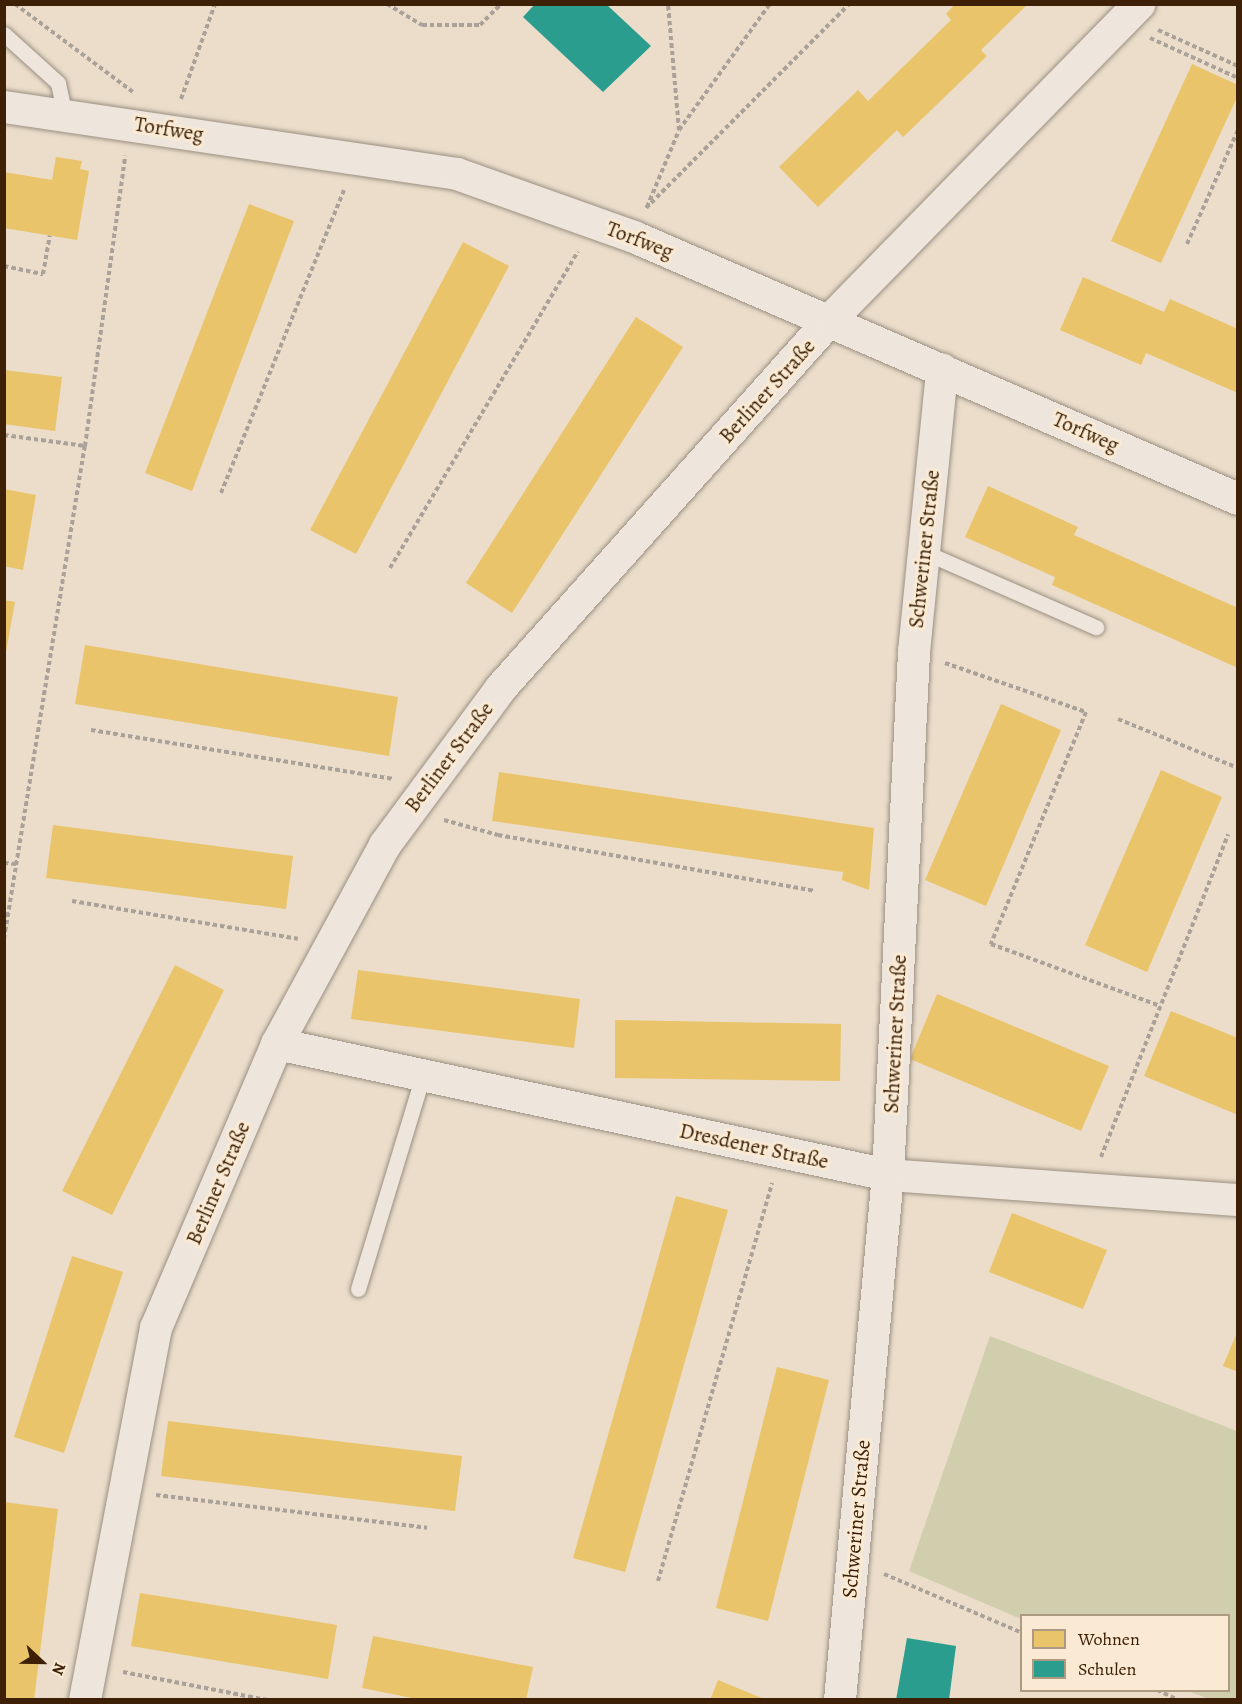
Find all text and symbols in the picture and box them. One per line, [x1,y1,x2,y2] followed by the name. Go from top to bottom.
[133,111,205,147] street label: Torfweg
[603,216,677,264] street label: Torfweg
[714,334,820,448] street label: Berliner Straße
[1049,406,1123,458] street label: Torfweg
[903,469,945,629] street label: Schweriner Straße
[399,697,499,817] street label: Berliner Straße
[878,954,912,1114] street label: Schweriner Straße
[181,1118,255,1248] street label: Berliner Straße
[677,1118,831,1174] street label: Dresdener Straße
[837,1439,875,1599] street label: Schweriner Straße
[1020,1614,1230,1692] legend
[1078,1627,1140,1651] text: Wohnen
[12,1632,72,1692] north arrow
[1078,1657,1136,1681] text: Schulen
[46,1659,71,1678] text: N

